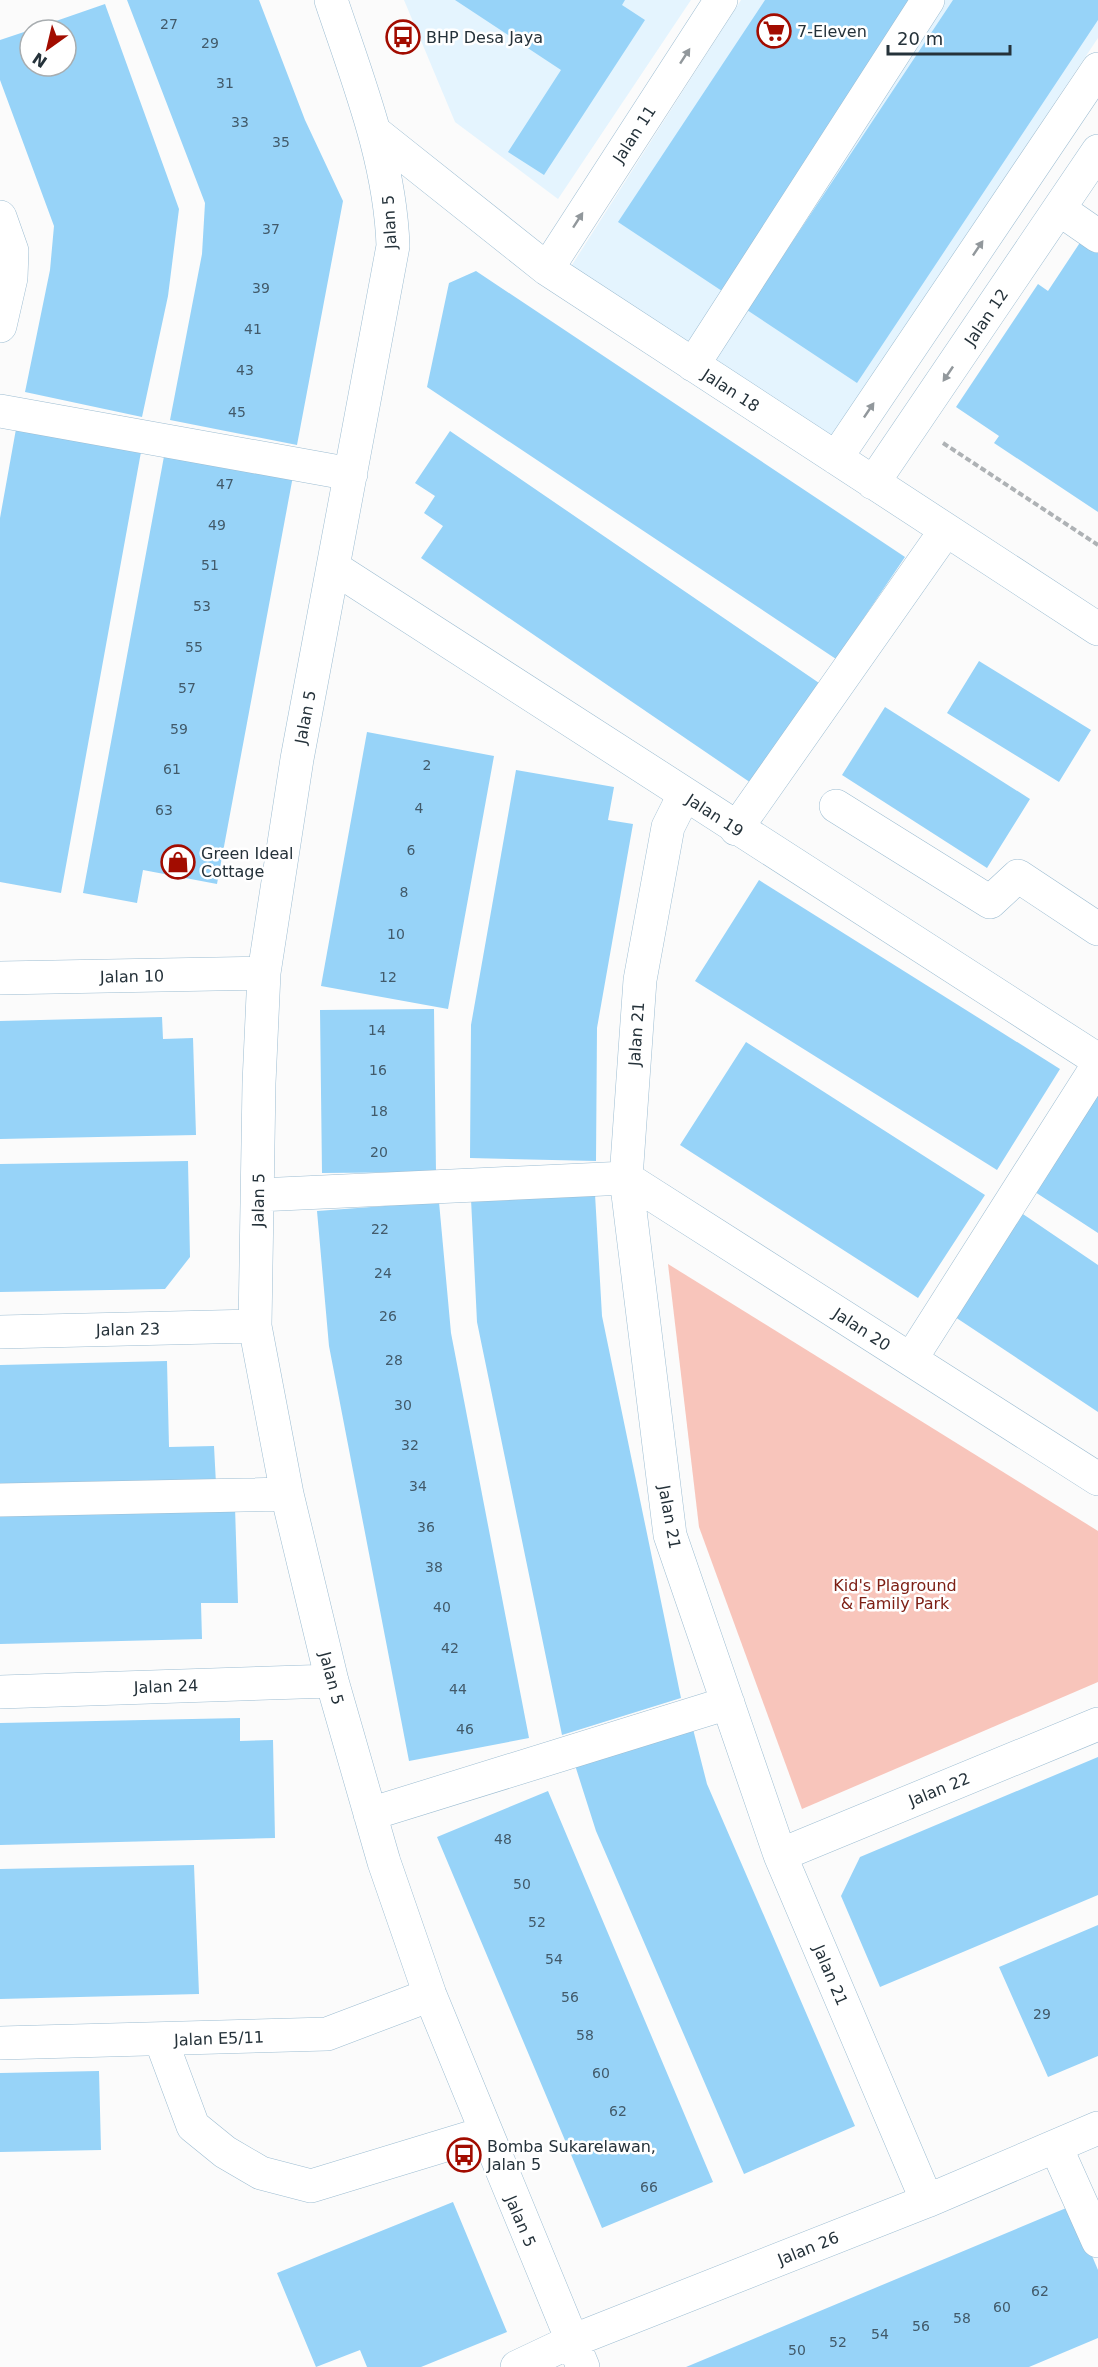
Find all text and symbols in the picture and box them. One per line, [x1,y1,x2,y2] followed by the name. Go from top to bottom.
[756,13,792,49] supermarket icon: 7-Eleven
[160,16,178,32] house number: 27
[18,18,78,78] north arrow
[888,18,1010,56] scale bar
[385,19,421,55] bus stop icon: BHP Desa Jaya
[797,22,867,41] place label: 7-Eleven
[426,28,543,47] place label: BHP Desa Jaya
[897,28,943,49] text: 20 m
[201,35,219,51] house number: 29
[29,48,51,72] text: N
[679,48,690,64] one-way arrow
[216,75,234,91] house number: 31
[608,102,660,167] street label: Jalan 11
[231,114,249,130] house number: 33
[272,134,290,150] house number: 35
[379,194,400,251] street label: Jalan 5
[573,211,584,228] one-way arrow
[262,221,280,237] house number: 37
[972,240,983,256] one-way arrow
[252,280,270,296] house number: 39
[960,285,1012,350] street label: Jalan 12
[244,321,262,337] house number: 41
[236,362,254,378] house number: 43
[698,364,763,416] street label: Jalan 18
[942,365,954,381] one-way arrow
[863,402,874,418] one-way arrow
[228,404,246,420] house number: 45
[216,476,234,492] house number: 47
[208,517,226,533] house number: 49
[201,557,219,573] house number: 51
[193,598,211,614] house number: 53
[185,639,203,655] house number: 55
[178,680,196,696] house number: 57
[291,689,320,746] street label: Jalan 5
[170,721,188,737] house number: 59
[423,757,431,773] house number: 2
[163,761,181,777] house number: 61
[682,789,747,841] street label: Jalan 19
[415,800,424,816] house number: 4
[155,802,173,818] house number: 63
[407,842,416,858] house number: 6
[160,844,196,880] shop icon: Green Ideal Cottage
[201,844,294,881] place label: Green Ideal Cottage
[400,884,408,900] house number: 8
[387,926,405,942] house number: 10
[99,966,164,987] street label: Jalan 10
[379,969,397,985] house number: 12
[625,1001,648,1068] street label: Jalan 21
[368,1022,386,1038] house number: 14
[369,1062,387,1078] house number: 16
[370,1103,388,1119] house number: 18
[370,1144,388,1160] house number: 20
[249,1173,268,1228] street label: Jalan 5
[371,1221,389,1237] house number: 22
[374,1265,392,1281] house number: 24
[829,1303,894,1355] street label: Jalan 20
[379,1308,397,1324] house number: 26
[95,1319,160,1340] street label: Jalan 23
[385,1352,403,1368] house number: 28
[394,1397,412,1413] house number: 30
[401,1437,419,1453] house number: 32
[409,1478,427,1494] house number: 34
[654,1483,684,1550] street label: Jalan 21
[417,1519,435,1535] house number: 36
[425,1559,443,1575] house number: 38
[833,1576,957,1613] park label: Kid's Plaground & Family Park
[433,1599,451,1615] house number: 40
[441,1640,459,1656] house number: 42
[315,1649,348,1707] street label: Jalan 5
[133,1676,199,1697] street label: Jalan 24
[449,1681,467,1697] house number: 44
[456,1721,474,1737] house number: 46
[905,1769,973,1811] street label: Jalan 22
[494,1831,512,1847] house number: 48
[513,1876,531,1892] house number: 50
[528,1914,546,1930] house number: 52
[809,1941,852,2009] street label: Jalan 21
[545,1951,563,1967] house number: 54
[561,1989,579,2005] house number: 56
[1033,2006,1051,2022] house number: 29
[173,2027,264,2050] street label: Jalan E5/11
[576,2027,594,2043] house number: 58
[592,2065,610,2081] house number: 60
[609,2103,627,2119] house number: 62
[446,2137,482,2173] bus stop icon: Bomba Sukarelawan, Jalan 5
[486,2137,656,2174] place label: Bomba Sukarelawan, Jalan 5
[640,2179,658,2195] house number: 66
[501,2192,540,2250] street label: Jalan 5
[774,2228,842,2270] street label: Jalan 26
[1031,2283,1049,2299] house number: 62
[993,2299,1011,2315] house number: 60
[953,2310,971,2326] house number: 58
[912,2318,930,2334] house number: 56
[871,2326,889,2342] house number: 54
[829,2334,847,2350] house number: 52
[788,2342,806,2358] house number: 50

